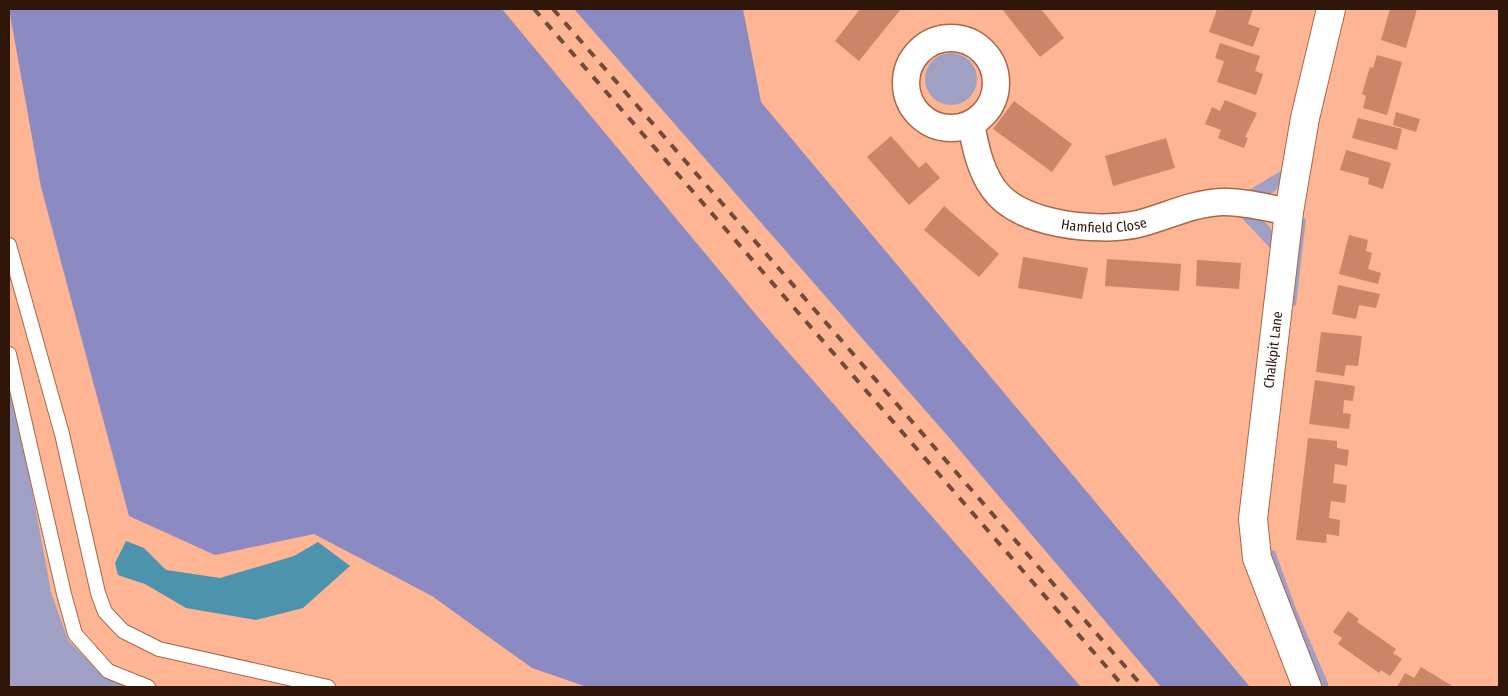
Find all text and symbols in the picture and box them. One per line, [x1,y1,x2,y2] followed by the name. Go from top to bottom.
[1060,214,1149,236] street label: Hamfield Close
[1260,310,1286,389] street label: Chalkpit Lane

